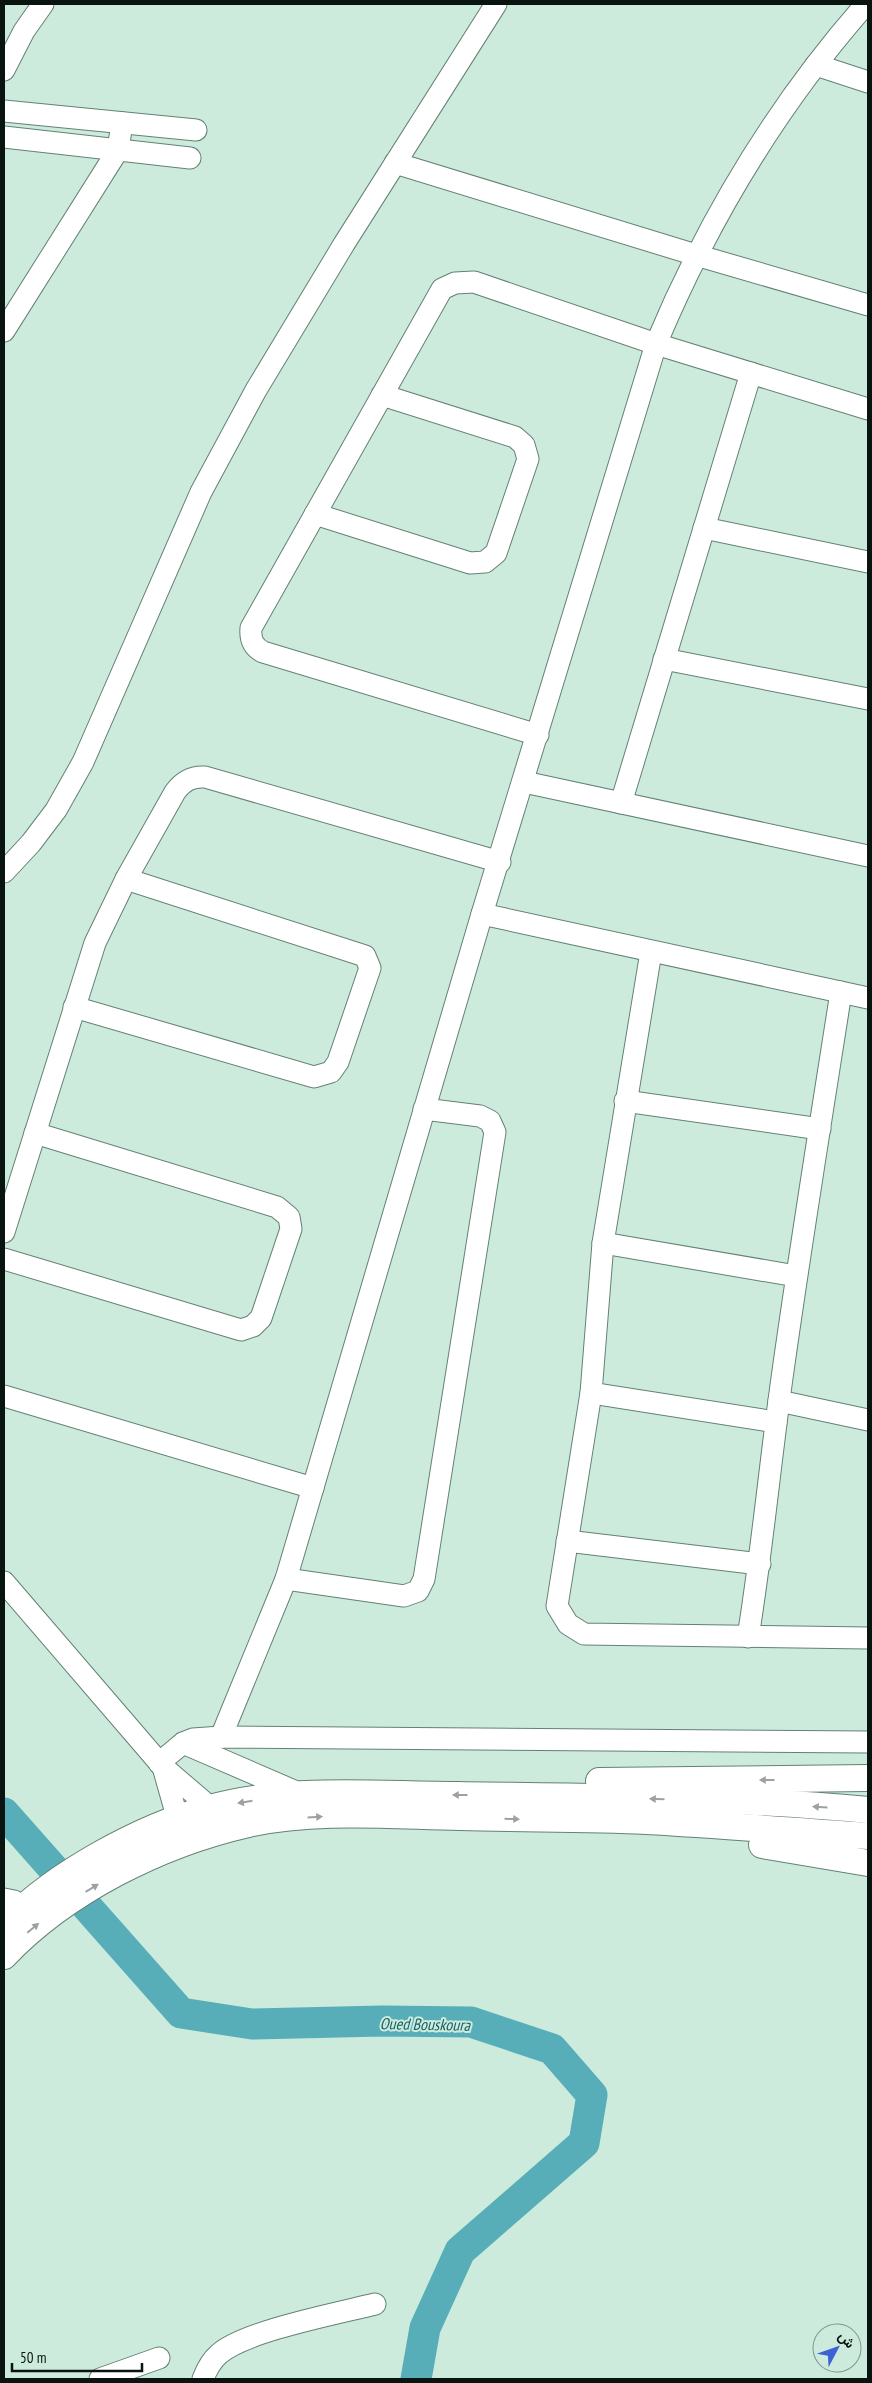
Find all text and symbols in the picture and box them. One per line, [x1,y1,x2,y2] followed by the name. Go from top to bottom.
[759,1776,775,1784] one-way arrow
[452,1791,468,1799] one-way arrow
[649,1795,665,1803] one-way arrow
[237,1798,253,1806] one-way arrow
[811,1802,827,1810] one-way arrow
[307,1813,323,1821] one-way arrow
[504,1815,520,1823] one-way arrow
[85,1883,98,1892] one-way arrow
[27,1922,39,1934] one-way arrow
[380,2013,472,2035] water label: Oued Bouskoura
[812,2323,862,2373] north arrow
[834,2327,859,2352] text: ش
[12,2340,142,2372] scale bar
[20,2348,46,2367] text: 50 m

